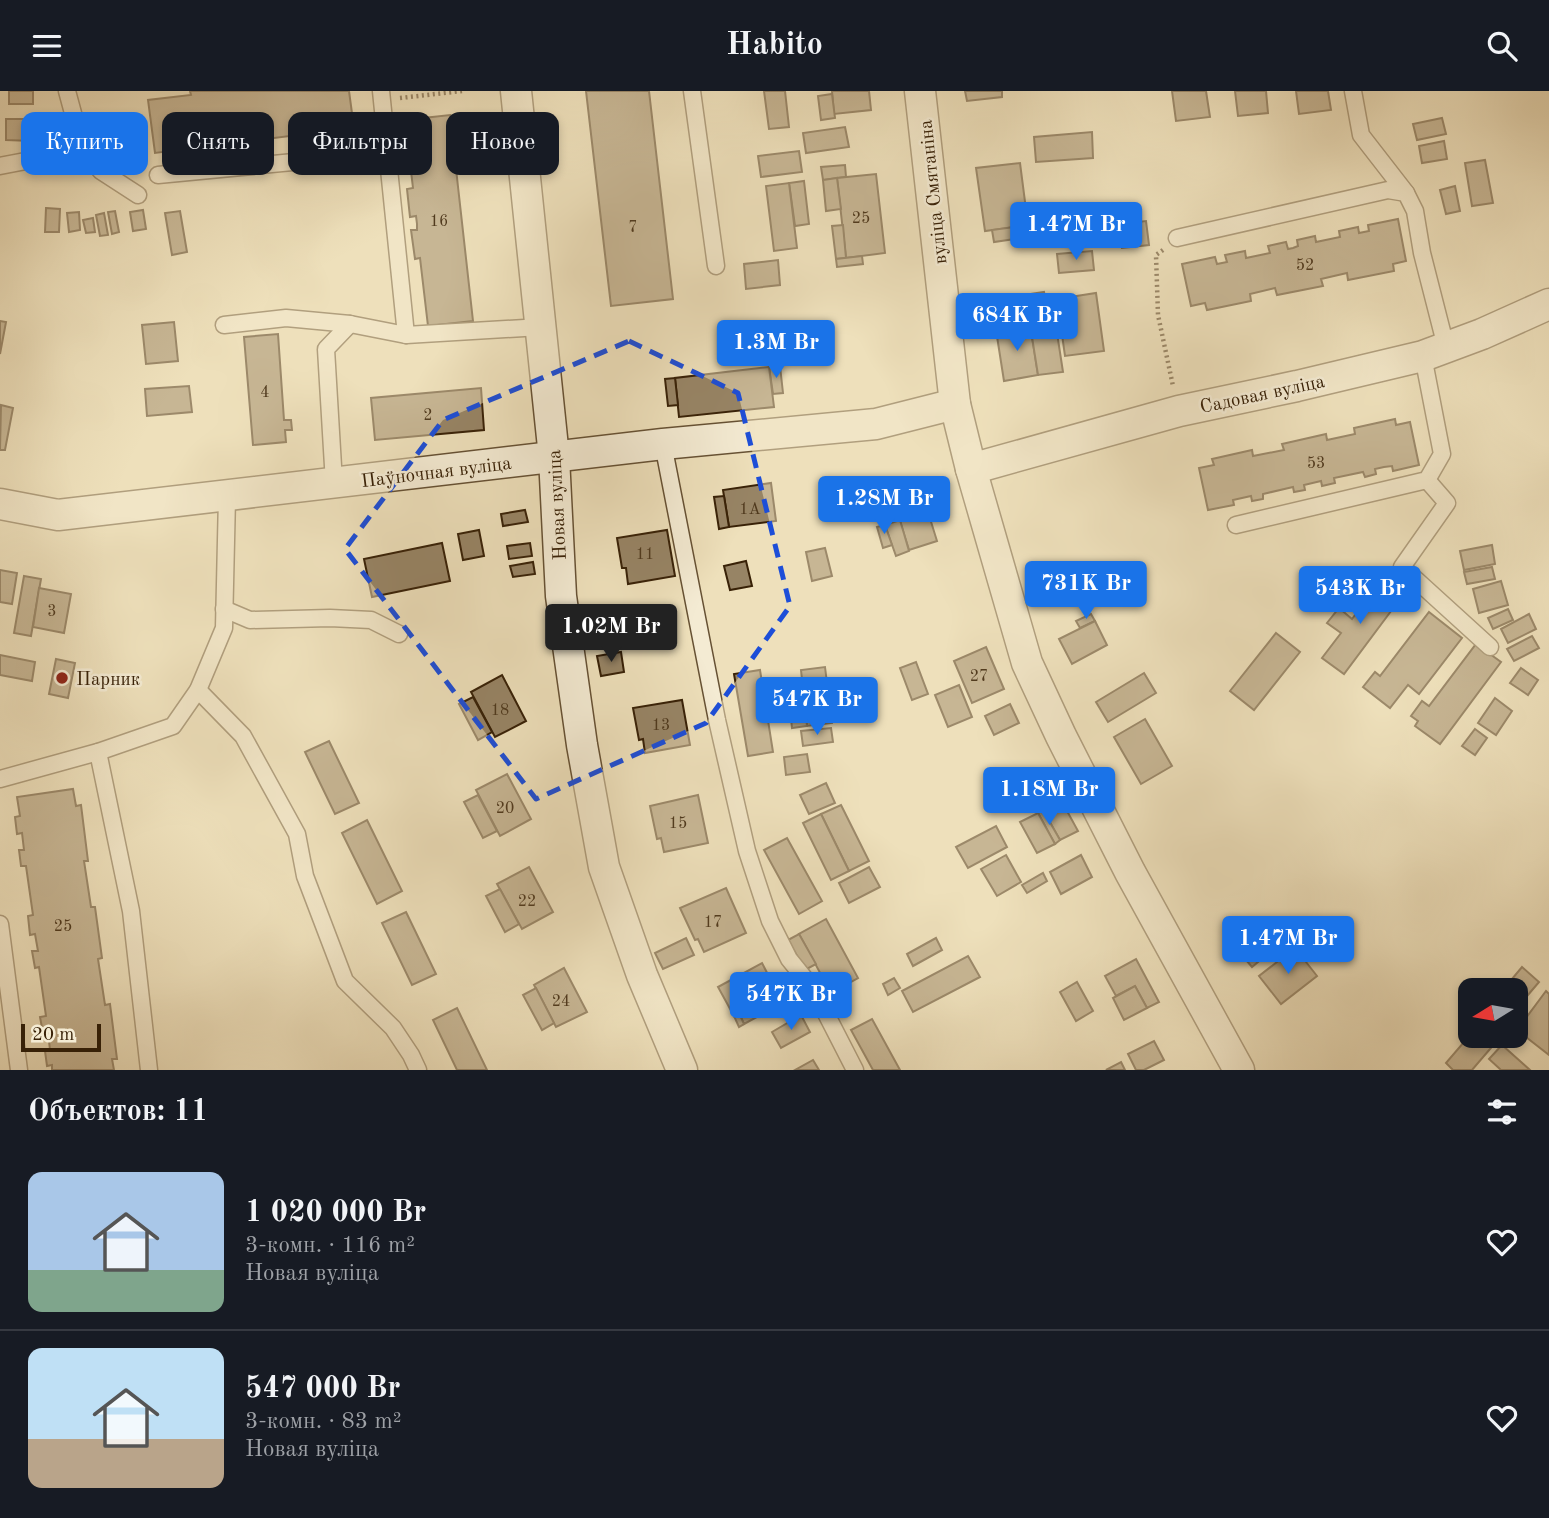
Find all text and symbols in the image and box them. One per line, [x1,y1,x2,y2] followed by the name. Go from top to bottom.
[28,27,66,65] icon: menu
[1483,27,1521,65] icon: search
[726,30,823,62] text: Habito
[21,112,148,175] chip: Купить
[162,112,274,175] chip: Снять
[288,112,432,175] chip: Фильтры
[446,112,559,175] chip: Новое
[917,118,952,265] street label: вуліца Смятаніна
[1004,202,1148,262] pin: 1.47M Br
[852,211,870,227] house number: 25
[1026,213,1126,236] text: 1.47M Br
[430,214,448,230] house number: 16
[628,220,638,236] house number: 7
[1296,258,1314,274] house number: 52
[952,293,1082,353] pin: 684K Br
[972,304,1062,327] text: 684K Br
[711,321,841,380] pin: 1.3M Br
[733,331,819,354] text: 1.3M Br
[1198,373,1327,418] street label: Садовая вуліца
[260,385,270,401] house number: 4
[423,408,433,424] house number: 2
[546,448,571,561] street label: Новая вуліца
[360,455,513,492] street label: Паўночная вуліца
[1307,456,1325,472] house number: 53
[812,477,956,536] pin: 1.28M Br
[834,487,934,510] text: 1.28M Br
[739,502,761,518] house number: 1А
[636,547,654,563] house number: 11
[1021,561,1151,621] pin: 731K Br
[1295,567,1425,626] pin: 543K Br
[1041,572,1131,595] text: 731K Br
[1315,577,1405,600] text: 543K Br
[47,604,57,620] house number: 3
[539,605,683,664] pin: 1.02M Br
[561,615,661,638] text: 1.02M Br
[970,669,988,685] house number: 27
[54,670,70,686] marker: Парник
[76,671,141,690] place label: Парник
[752,677,882,737] pin: 547K Br
[772,688,862,711] text: 547K Br
[491,703,509,719] house number: 18
[652,718,670,734] house number: 13
[977,767,1121,827] pin: 1.18M Br
[999,778,1099,801] text: 1.18M Br
[496,801,514,817] house number: 20
[669,816,687,832] house number: 15
[518,894,536,910] house number: 22
[704,915,722,931] house number: 17
[1216,917,1360,976] pin: 1.47M Br
[54,919,72,935] house number: 25
[1238,927,1338,950] text: 1.47M Br
[726,972,856,1032] pin: 547K Br
[1458,978,1528,1048] north arrow
[1458,978,1528,1048] map controls
[746,983,836,1006] text: 547K Br
[552,994,570,1010] house number: 24
[21,1021,102,1053] scale bar
[32,1026,74,1045] text: 20 m
[1483,1093,1521,1131] icon: filters
[28,1097,208,1127] text: Объектов: 11
[245,1198,426,1228] text: 1 020 000 Br
[84,1200,168,1284] icon: home
[1483,1223,1521,1261] icon: heart
[245,1234,415,1257] text: 3-комн. · 116 m²
[245,1262,379,1285] text: Новая вуліца
[245,1374,401,1404] text: 547 000 Br
[84,1376,168,1460] icon: home
[1483,1399,1521,1437] icon: heart
[245,1410,402,1433] text: 3-комн. · 83 m²
[245,1438,379,1461] text: Новая вуліца

